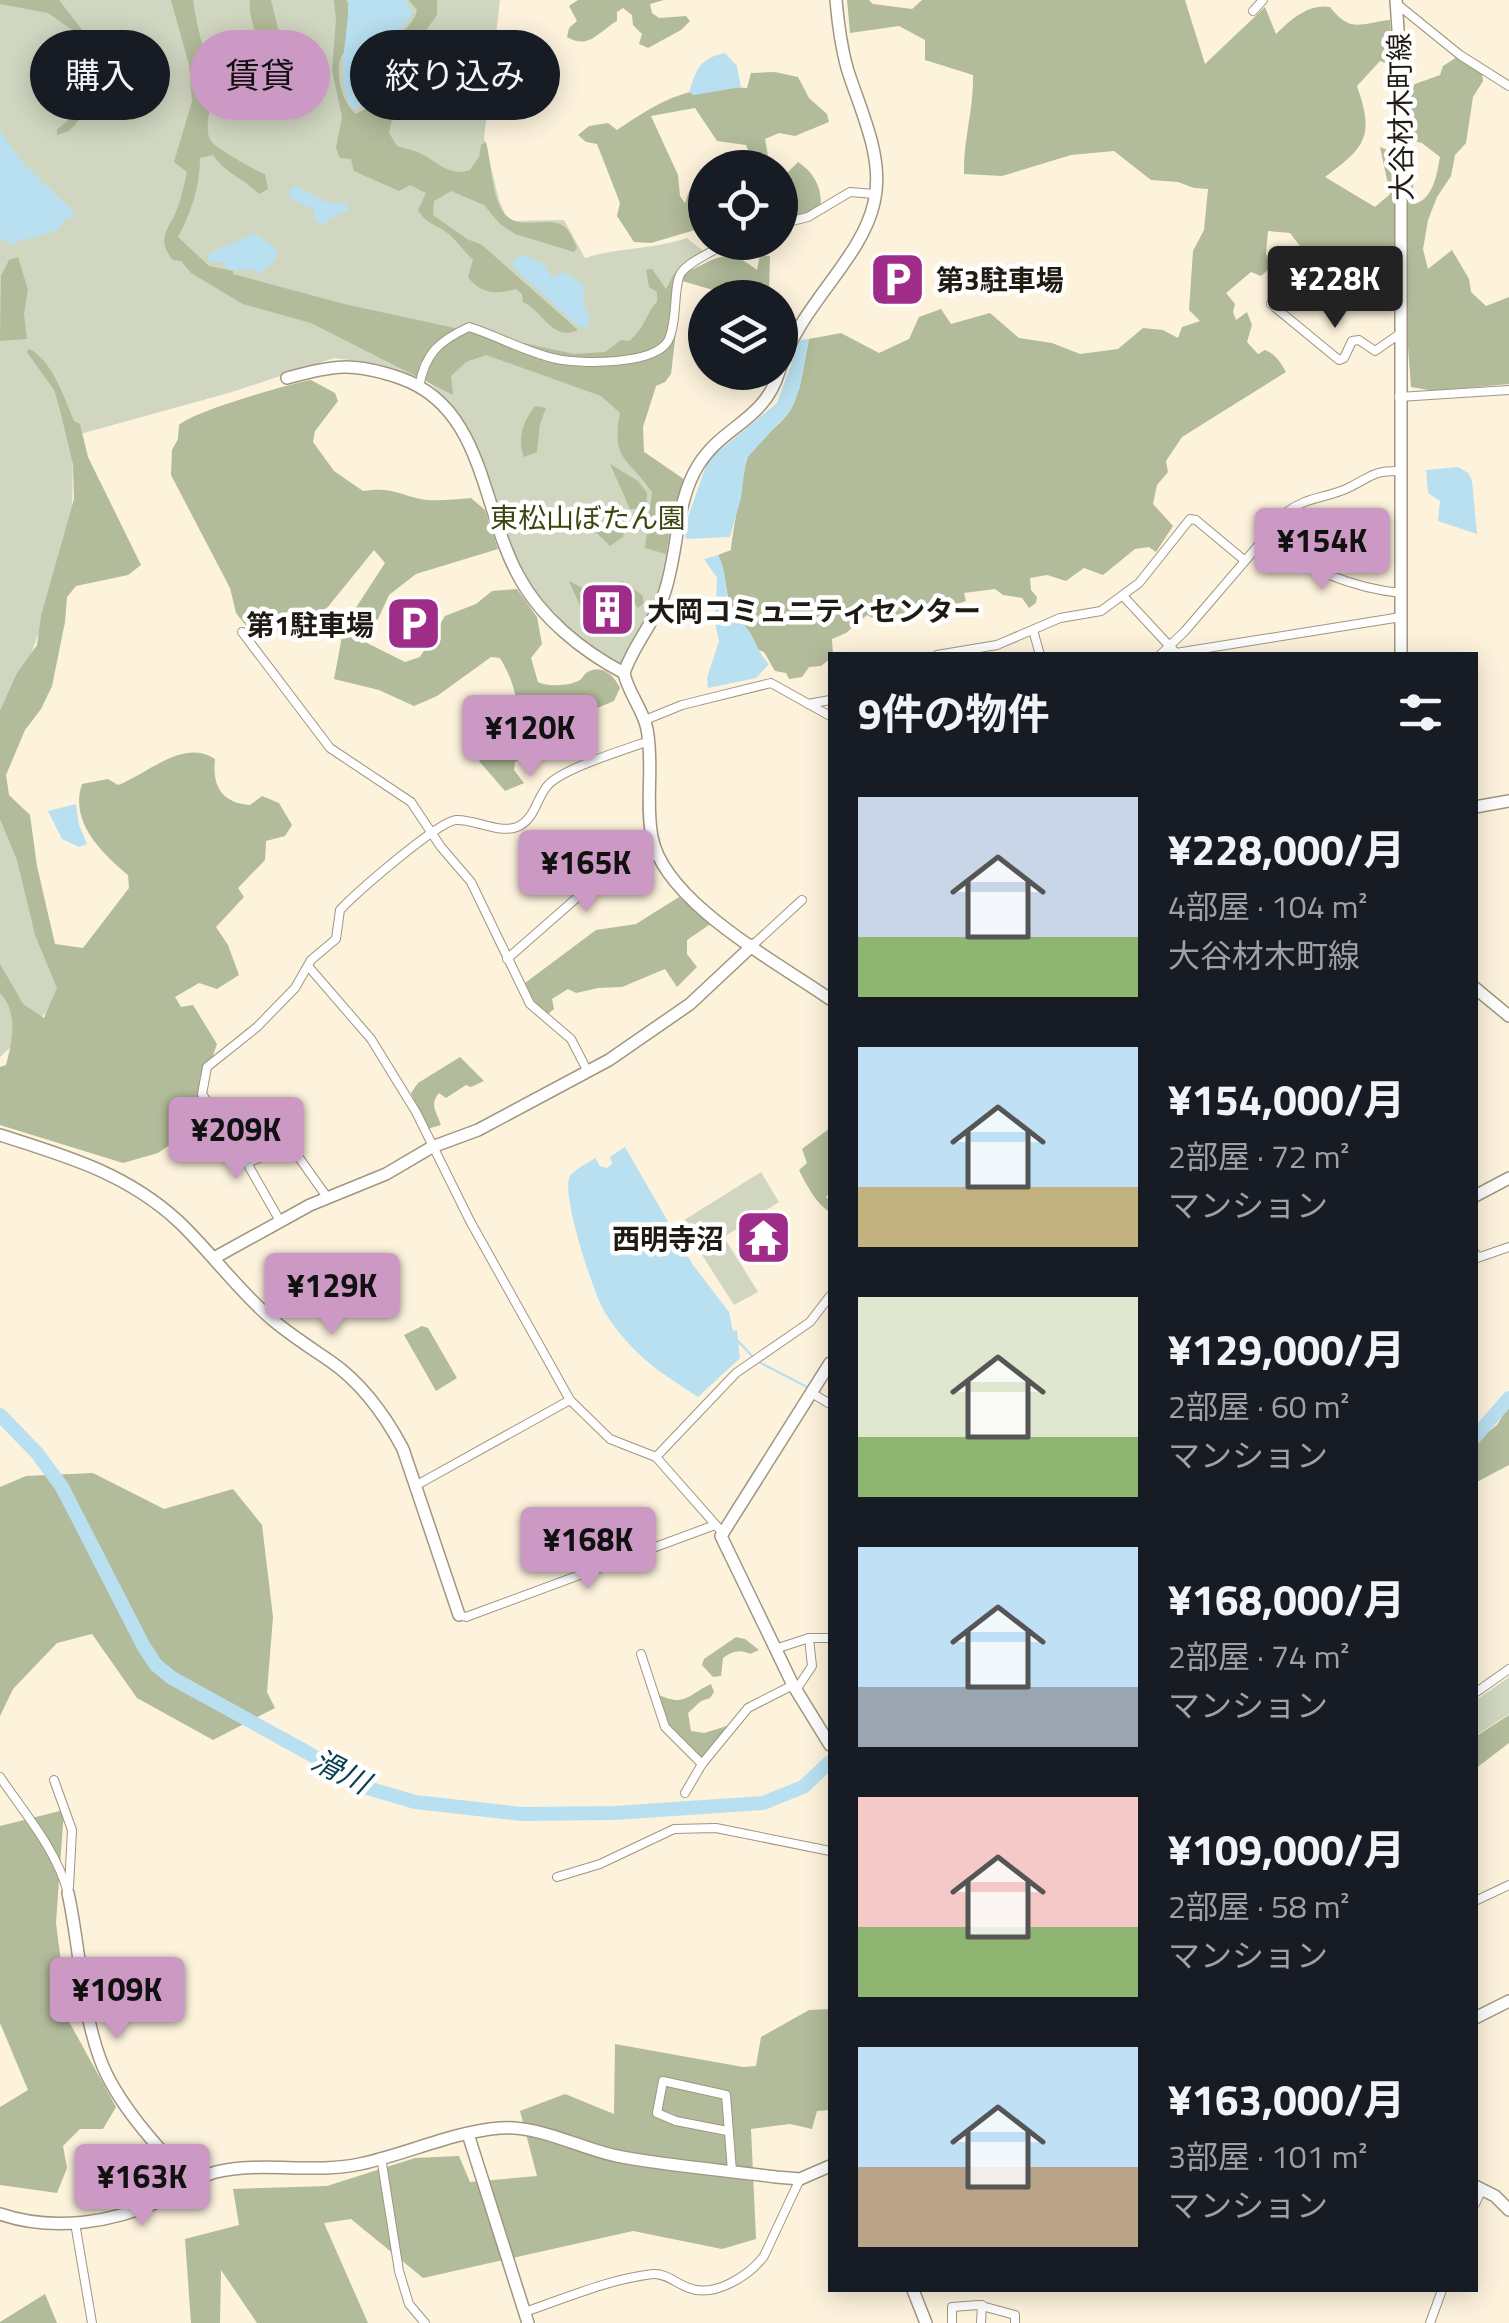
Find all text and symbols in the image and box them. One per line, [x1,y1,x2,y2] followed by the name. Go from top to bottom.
[30,30,170,120] chip: 購入
[190,30,330,120] chip: 賃貸
[350,30,560,120] chip: 絞り込み
[1377,33,1423,201] street label: 大谷材木町線
[688,150,798,390] map controls
[688,150,798,260] button: locate
[1265,246,1405,331] pin: ¥228K
[867,249,927,309] parking icon: 第3駐車場
[1290,254,1380,302] text: ¥228K
[936,258,1064,301] place label: 第3駐車場
[688,280,798,390] button: layers
[490,496,686,539] park label: 東松山ぼたん園
[1252,508,1392,593] pin: ¥154K
[1277,516,1367,564] text: ¥154K
[578,580,638,640] building icon: 大岡コミュニティセンター
[647,589,981,632] place label: 大岡コミュニティセンター
[383,594,443,654] parking icon: 第1駐車場
[246,603,374,646] place label: 第1駐車場
[858,681,1050,745] text: 9件の物件
[1393,685,1448,740] icon: filters
[460,695,600,780] pin: ¥120K
[485,703,575,751] text: ¥120K
[1168,817,1405,881] text: ¥228,000/月
[516,830,656,915] pin: ¥165K
[938,837,1058,957] icon: home
[541,838,631,886] text: ¥165K
[1168,882,1367,930] text: 4部屋 · 104 m²
[1168,931,1360,979] text: 大谷材木町線
[1168,1067,1405,1131] text: ¥154,000/月
[938,1087,1058,1207] icon: home
[166,1097,306,1182] pin: ¥209K
[191,1105,281,1153] text: ¥209K
[1168,1132,1350,1180] text: 2部屋 · 72 m²
[1168,1181,1328,1229] text: マンション
[733,1208,793,1268] temple icon: 西明寺沼
[612,1217,724,1260] place label: 西明寺沼
[262,1253,402,1338] pin: ¥129K
[287,1261,377,1309] text: ¥129K
[1168,1317,1405,1381] text: ¥129,000/月
[938,1337,1058,1457] icon: home
[1168,1382,1350,1430] text: 2部屋 · 60 m²
[1168,1431,1328,1479] text: マンション
[518,1507,658,1592] pin: ¥168K
[543,1515,633,1563] text: ¥168K
[1168,1567,1405,1631] text: ¥168,000/月
[938,1587,1058,1707] icon: home
[1168,1632,1350,1680] text: 2部屋 · 74 m²
[1168,1681,1328,1729] text: マンション
[304,1737,381,1806] water label: 滑川
[1168,1817,1405,1881] text: ¥109,000/月
[938,1837,1058,1957] icon: home
[1168,1882,1350,1930] text: 2部屋 · 58 m²
[1168,1931,1328,1979] text: マンション
[47,1957,187,2042] pin: ¥109K
[72,1965,162,2013] text: ¥109K
[1168,2067,1405,2131] text: ¥163,000/月
[938,2087,1058,2207] icon: home
[1168,2132,1367,2180] text: 3部屋 · 101 m²
[72,2144,212,2229] pin: ¥163K
[97,2152,187,2200] text: ¥163K
[1168,2181,1328,2229] text: マンション

